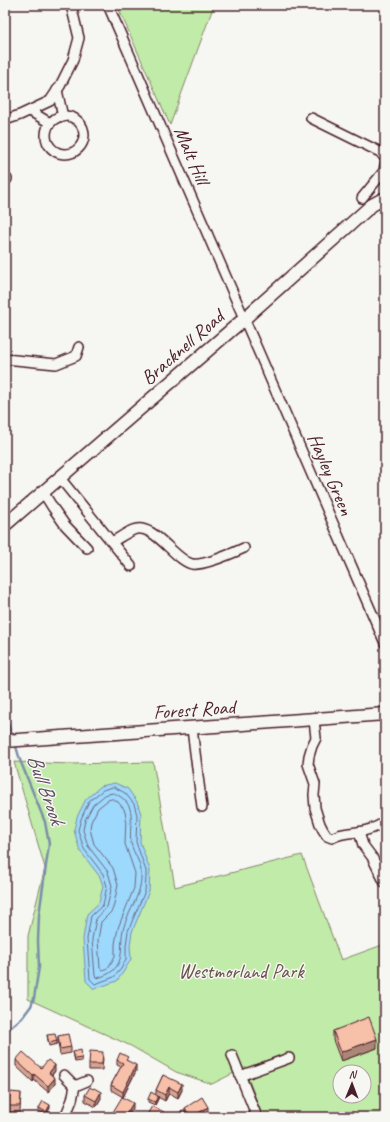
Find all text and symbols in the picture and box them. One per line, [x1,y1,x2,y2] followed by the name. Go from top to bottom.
[168,123,216,191] street label: Malt Hill
[136,302,231,390] street label: Bracknell Road
[302,429,359,520] street label: Hayley Green
[152,694,239,725] street label: Forest Road
[21,751,72,830] water label: Bull Brook
[179,959,305,984] park label: Westmorland Park
[332,1064,372,1104] north arrow
[349,1067,358,1081] text: N

